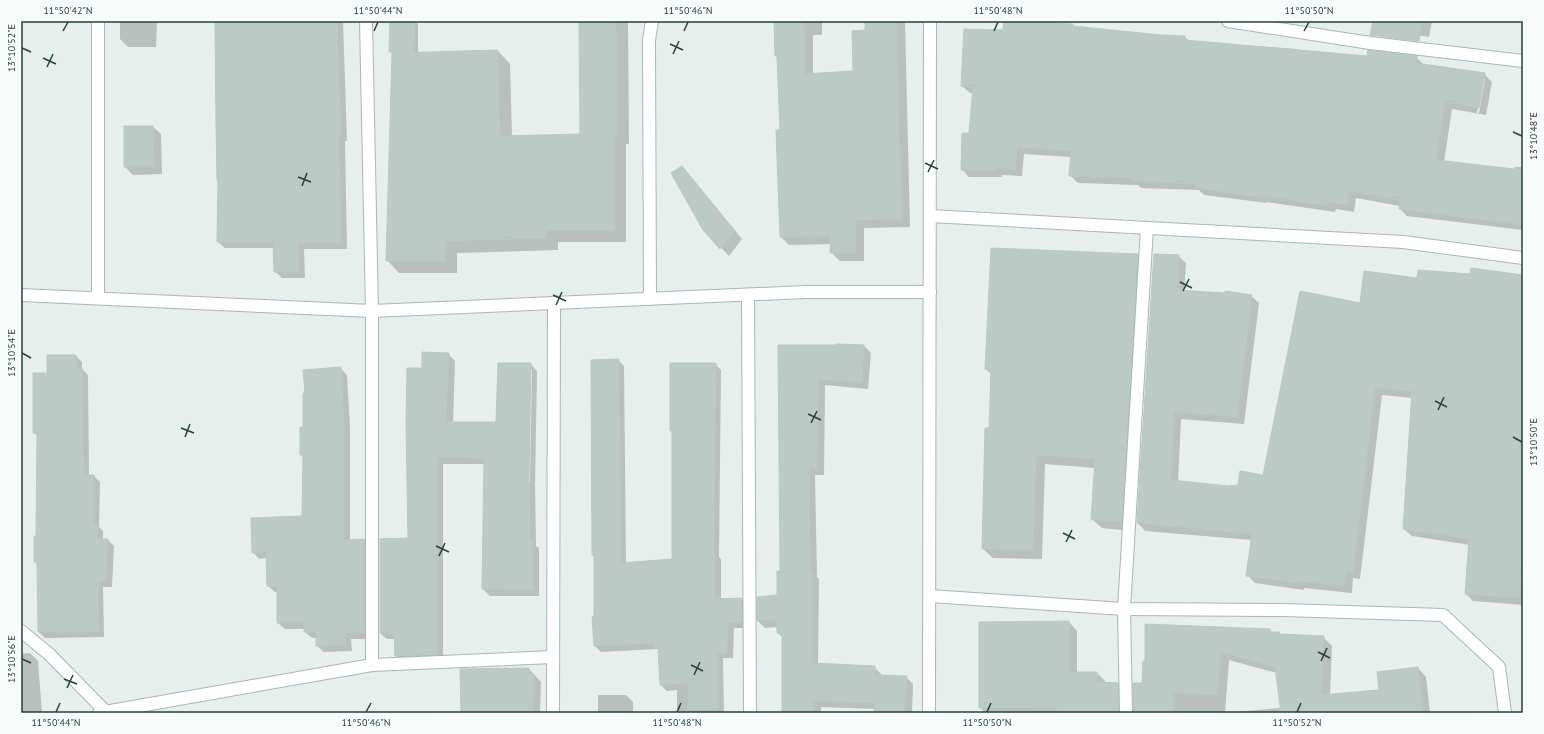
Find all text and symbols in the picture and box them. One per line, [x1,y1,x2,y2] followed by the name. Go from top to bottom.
[43,4,93,17] text: 11°50'42"N
[353,4,403,17] text: 11°50'44"N
[663,4,713,17] text: 11°50'46"N
[973,4,1023,17] text: 11°50'48"N
[1284,4,1334,17] text: 11°50'50"N
[5,24,18,72] text: 13°10'52"E
[1527,112,1540,160] text: 13°10'48"E
[5,329,18,377] text: 13°10'54"E
[1527,418,1540,466] text: 13°10'50"E
[5,635,18,683] text: 13°10'56"E
[31,716,81,729] text: 11°50'44"N
[341,716,391,729] text: 11°50'46"N
[652,716,702,729] text: 11°50'48"N
[962,716,1012,729] text: 11°50'50"N
[1272,716,1322,729] text: 11°50'52"N

